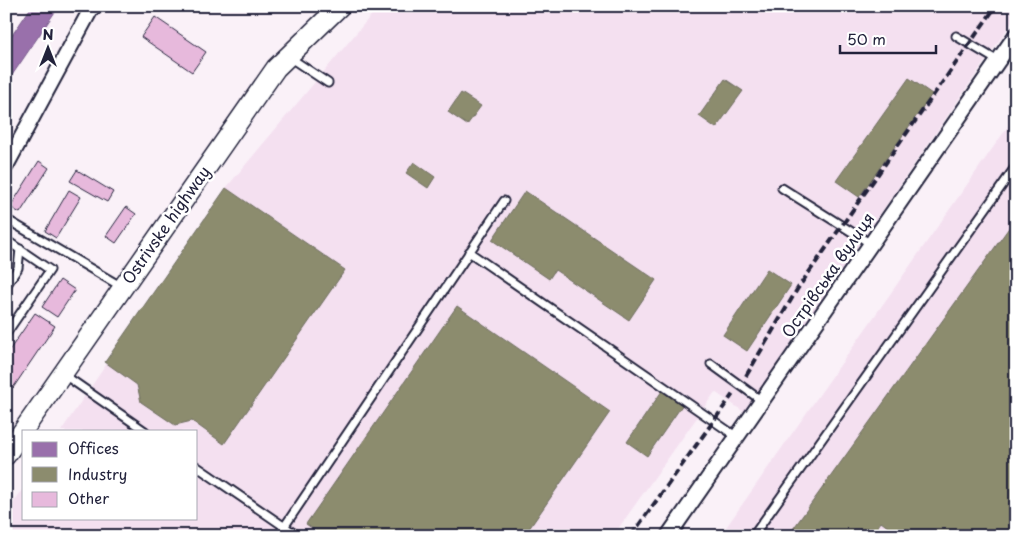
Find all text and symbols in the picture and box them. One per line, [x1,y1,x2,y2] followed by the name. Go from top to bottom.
[22,22,72,72] north arrow
[840,22,936,54] scale bar
[42,24,54,45] text: N
[847,27,886,50] text: 50 m
[115,161,215,288] street label: Ostrivske highway
[775,207,879,342] street label: Острівська вулиця
[22,430,198,520] legend
[68,436,119,459] text: Offices
[68,462,127,485] text: Industry
[68,486,109,509] text: Other

